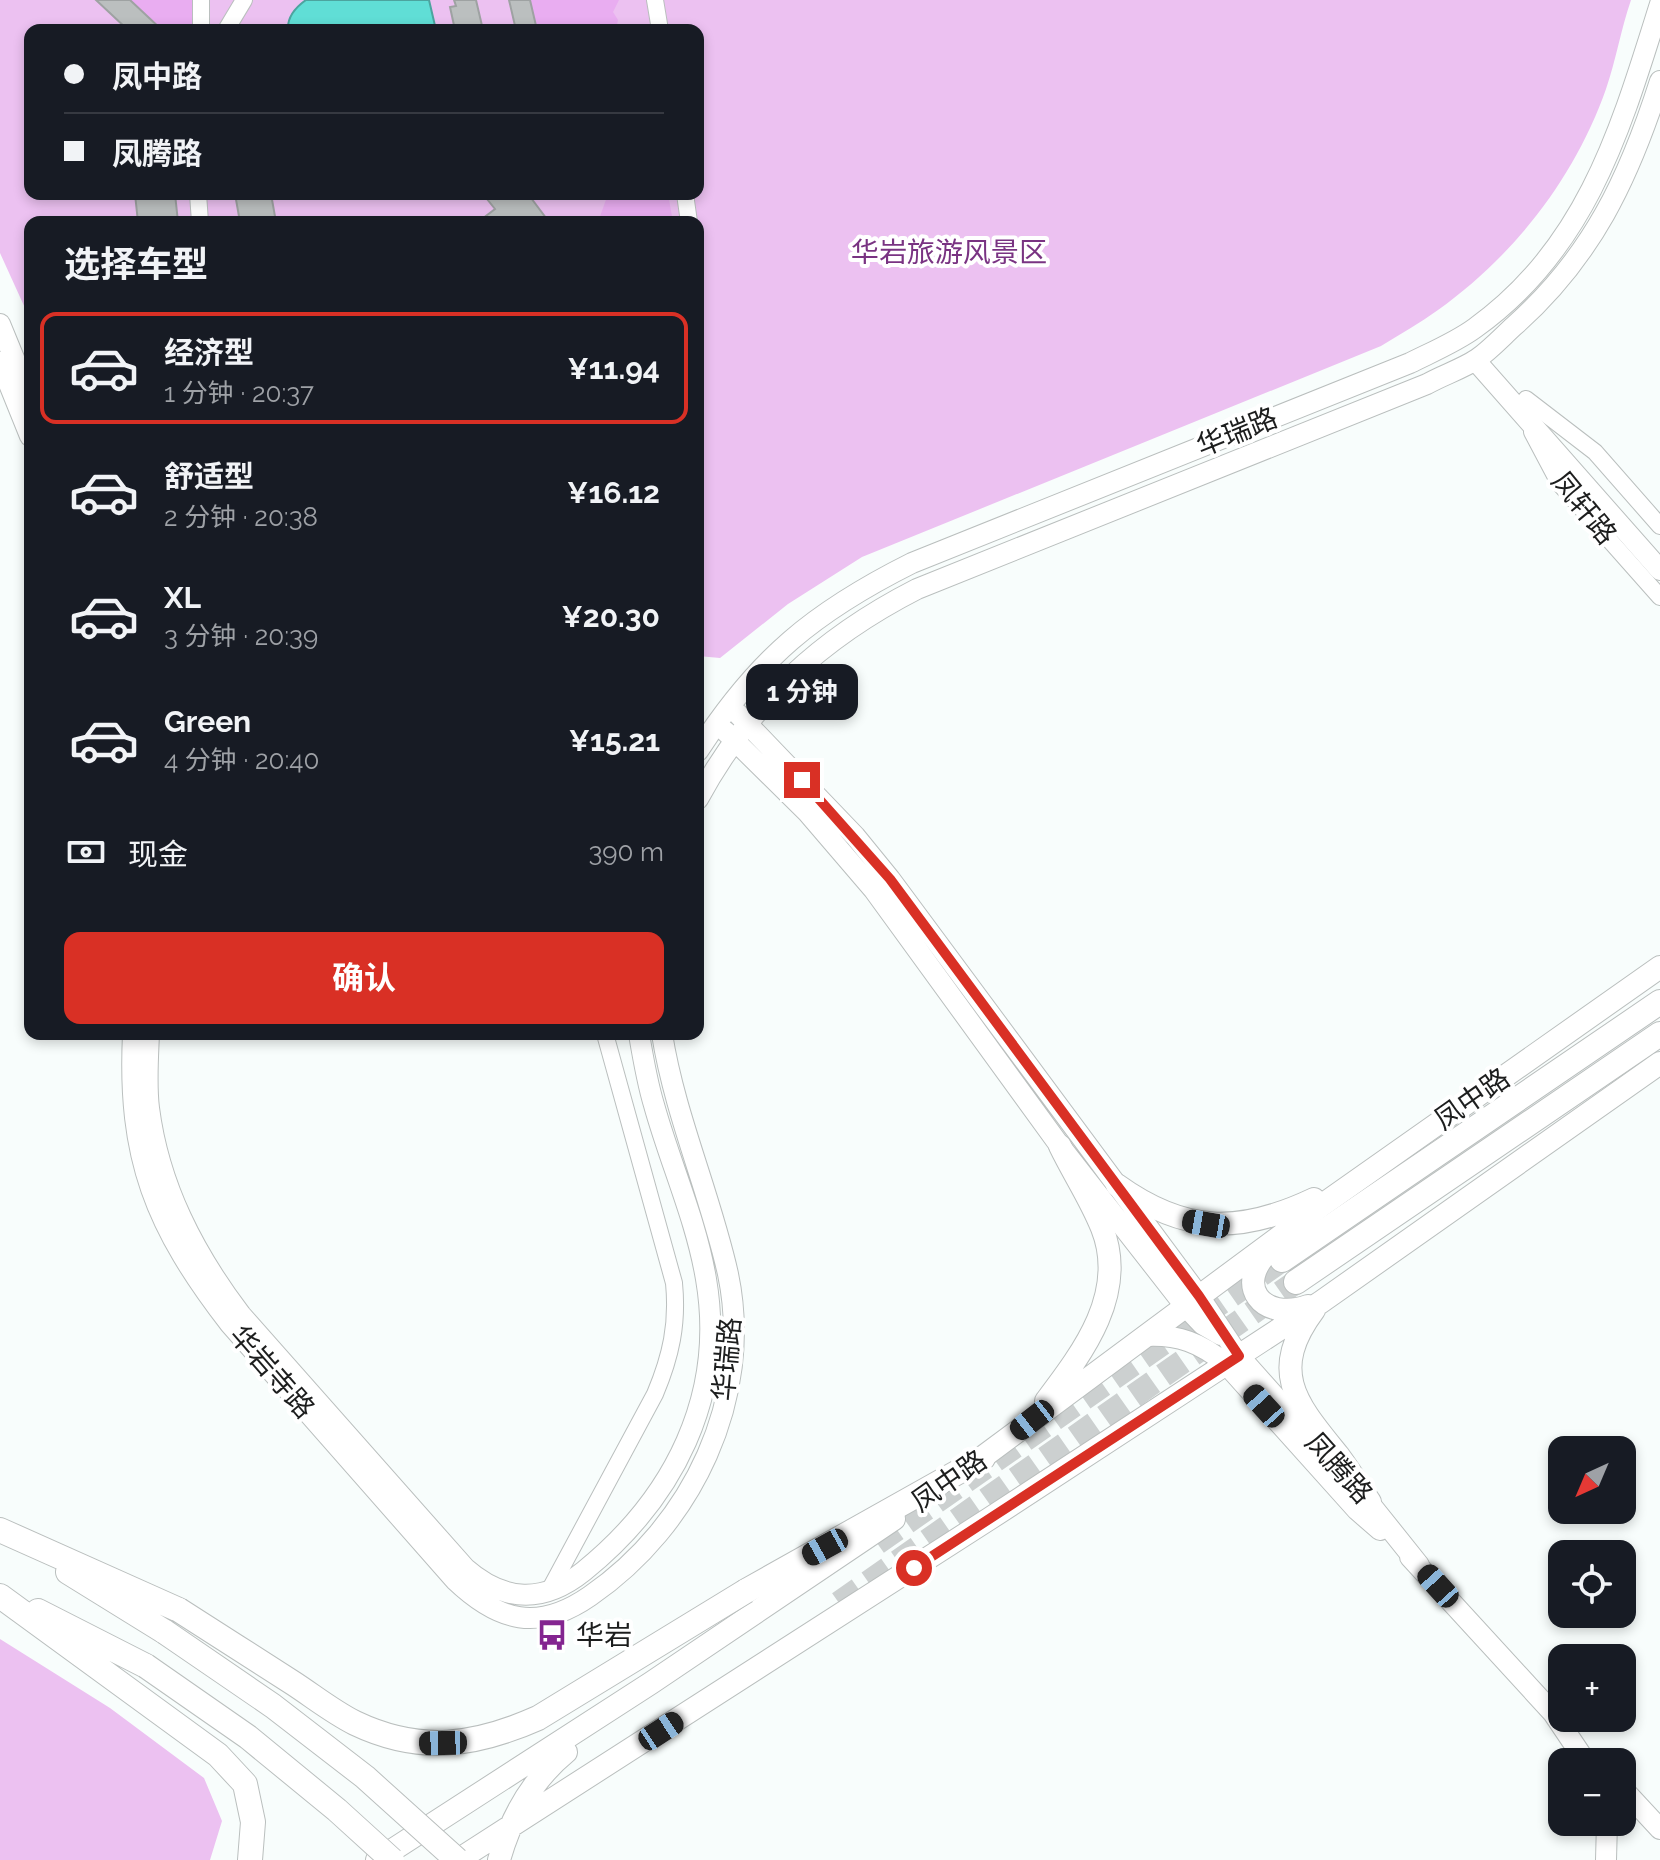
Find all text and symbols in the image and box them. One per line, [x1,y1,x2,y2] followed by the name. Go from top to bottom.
[112,59,202,94] text: 凤中路
[112,136,202,171] text: 凤腾路
[851,236,1047,269] park label: 华岩旅游风景区
[64,243,208,285] text: 选择车型
[68,332,140,404] icon: car
[164,335,254,370] text: 经济型
[567,351,660,386] text: ¥11.94
[164,378,314,408] text: 1 分钟 · 20:37
[1192,401,1282,463] street label: 华瑞路
[68,456,140,528] icon: car
[164,459,254,494] text: 舒适型
[1545,465,1623,551] street label: 凤轩路
[567,475,660,510] text: ¥16.12
[164,502,318,532] text: 2 分钟 · 20:38
[68,580,140,652] icon: car
[164,580,201,615] text: XL
[561,599,660,634] text: ¥20.30
[164,621,318,651] text: 3 分钟 · 20:39
[746,664,858,720] callout: 1 分钟
[766,677,838,707] text: 1 分钟
[68,704,140,776] icon: car
[164,704,251,739] text: Green
[569,723,660,758] text: ¥15.21
[164,745,319,775] text: 4 分钟 · 20:40
[784,762,820,798] route end
[64,830,108,874] icon: cash
[128,837,188,872] text: 现金
[588,837,664,867] text: 390 m
[64,932,664,1024] button: 确认
[1428,1061,1516,1137] street label: 凤中路
[1180,1208,1232,1240] car
[707,1316,747,1402] street label: 华瑞路
[223,1319,321,1425] street label: 华岩寺路
[1239,1380,1289,1432] car
[1006,1396,1058,1444] car
[1299,1426,1379,1510] street label: 凤腾路
[1548,1436,1636,1524] north arrow
[1548,1436,1636,1836] map controls
[905,1443,993,1519] street label: 凤中路
[798,1525,852,1569] car
[1548,1540,1636,1628] button: locate
[896,1550,932,1586] route start
[1413,1560,1463,1612] car
[535,1618,569,1652] bus stop icon: 华岩
[576,1619,632,1652] place label: 华岩
[1548,1644,1636,1732] button: +
[634,1708,688,1754] car
[419,1731,467,1755] car
[1548,1748,1636,1836] button: −

